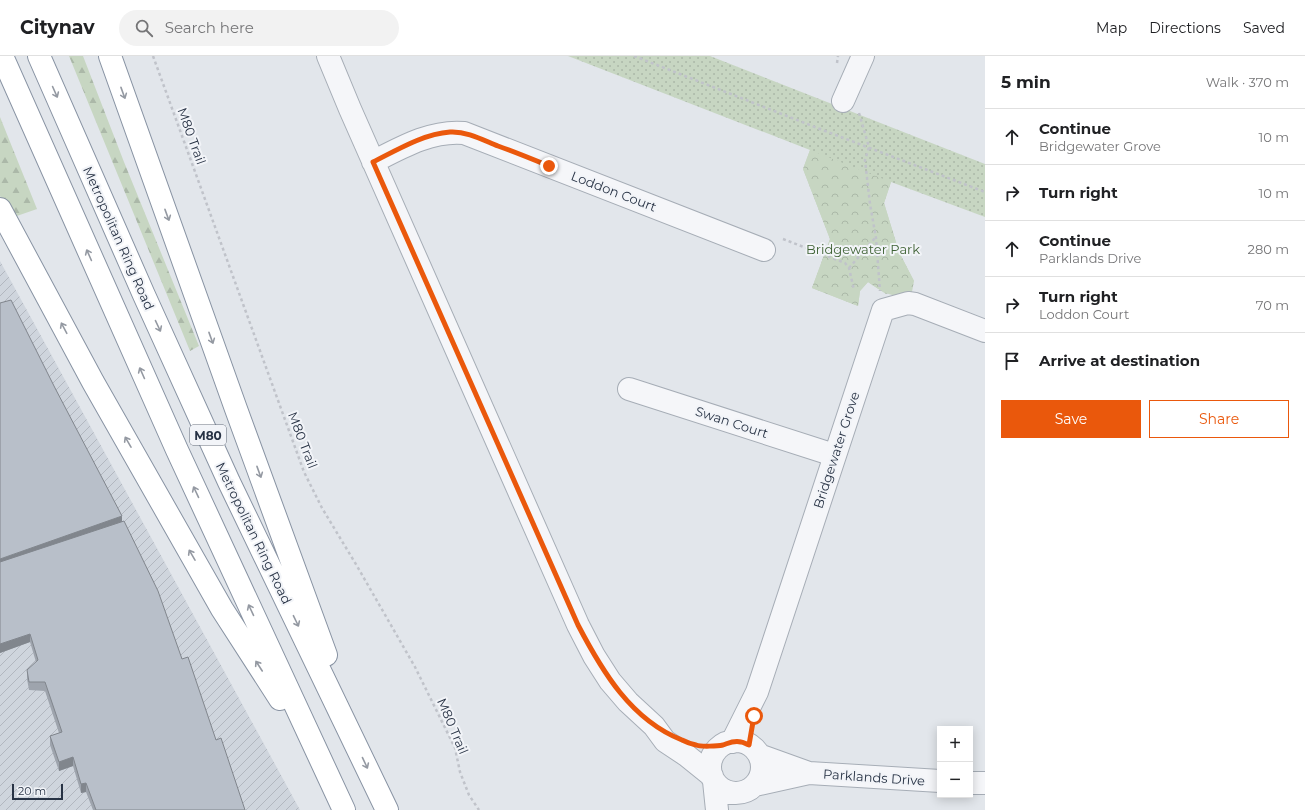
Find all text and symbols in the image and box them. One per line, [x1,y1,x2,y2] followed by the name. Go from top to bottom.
[119,10,399,46] search box
[20,16,95,39] text: Citynav
[133,17,155,39] icon: search
[165,18,254,37] text: Search here
[1096,19,1127,37] text: Map
[1149,19,1221,37] text: Directions
[1243,19,1285,37] text: Saved
[1001,72,1051,92] text: 5 min
[1206,74,1289,90] text: Walk · 370 m
[51,85,59,97] one-way arrow
[120,86,128,98] one-way arrow
[174,105,210,167] street label: M80 Trail
[1039,119,1111,138] text: Continue
[1001,126,1023,148] icon: ahead
[1259,129,1289,145] text: 10 m
[1039,138,1161,154] text: Bridgewater Grove
[540,157,558,175] route end
[80,164,158,312] street label: Metropolitan Ring Road
[569,167,659,215] street label: Loddon Court
[1001,182,1023,204] icon: right
[1039,183,1118,202] text: Turn right
[1259,185,1289,201] text: 10 m
[164,209,171,222] one-way arrow
[1039,231,1111,250] text: Continue
[1001,238,1023,260] icon: ahead
[806,241,920,257] park label: Bridgewater Park
[1248,241,1289,257] text: 280 m
[85,249,92,261] one-way arrow
[1039,250,1141,266] text: Parklands Drive
[1039,287,1118,306] text: Turn right
[1001,294,1023,316] icon: right
[1256,297,1289,313] text: 70 m
[1039,306,1129,322] text: Loddon Court
[155,320,162,332] one-way arrow
[60,323,68,335] one-way arrow
[207,331,215,343] one-way arrow
[1001,350,1023,372] icon: arrive
[1039,351,1200,370] text: Arrive at destination
[138,368,145,380] one-way arrow
[810,389,862,510] street label: Bridgewater Grove
[1001,400,1141,438] button: Save
[1149,400,1289,438] button: Share
[694,403,770,441] street label: Swan Court
[285,409,321,471] street label: M80 Trail
[190,425,226,445] road number: M80
[123,436,131,448] one-way arrow
[213,460,295,606] street label: Metropolitan Ring Road
[256,466,264,478] one-way arrow
[192,486,199,498] one-way arrow
[187,549,195,561] one-way arrow
[247,604,254,616] one-way arrow
[293,615,300,627] one-way arrow
[255,661,263,672] one-way arrow
[434,696,472,756] street label: M80 Trail
[745,707,763,725] route start
[937,726,973,798] map controls
[937,726,973,762] button: +
[362,757,369,769] one-way arrow
[937,762,973,798] button: −
[822,765,926,789] street label: Parklands Drive
[12,782,63,801] scale bar
[18,784,46,798] text: 20 m

